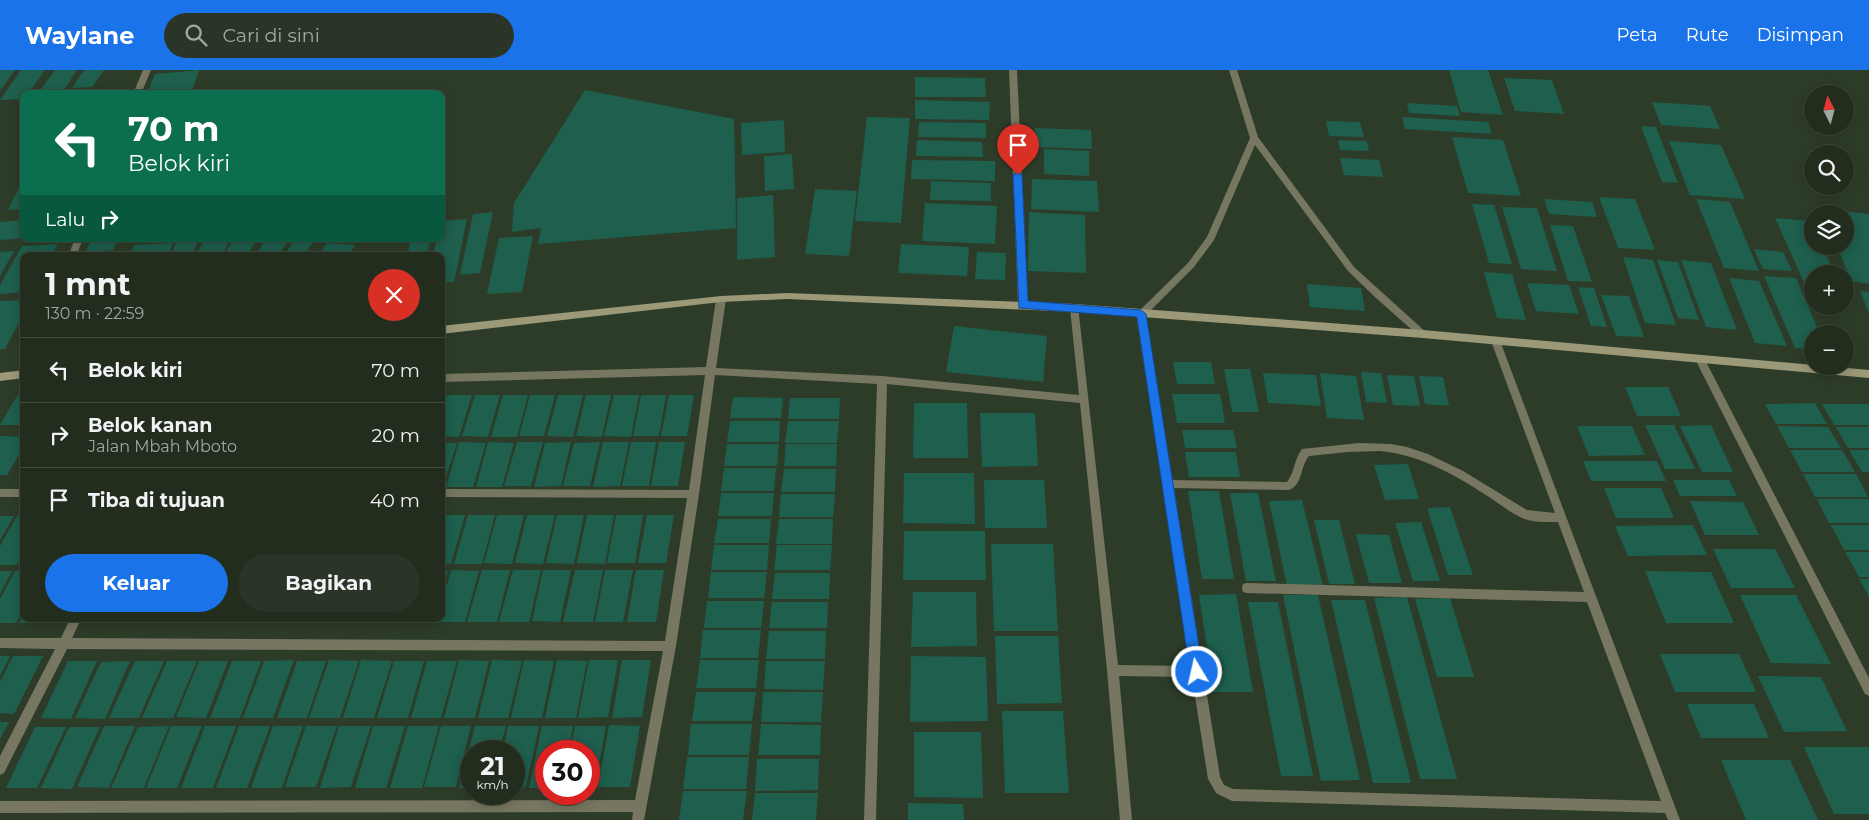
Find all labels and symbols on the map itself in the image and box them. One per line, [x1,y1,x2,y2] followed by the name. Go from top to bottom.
[1804,85,1854,135] north arrow
[997,124,1039,175] pin
[1170,645,1222,697] position arrow
[535,740,600,805] speed limit sign: 30

